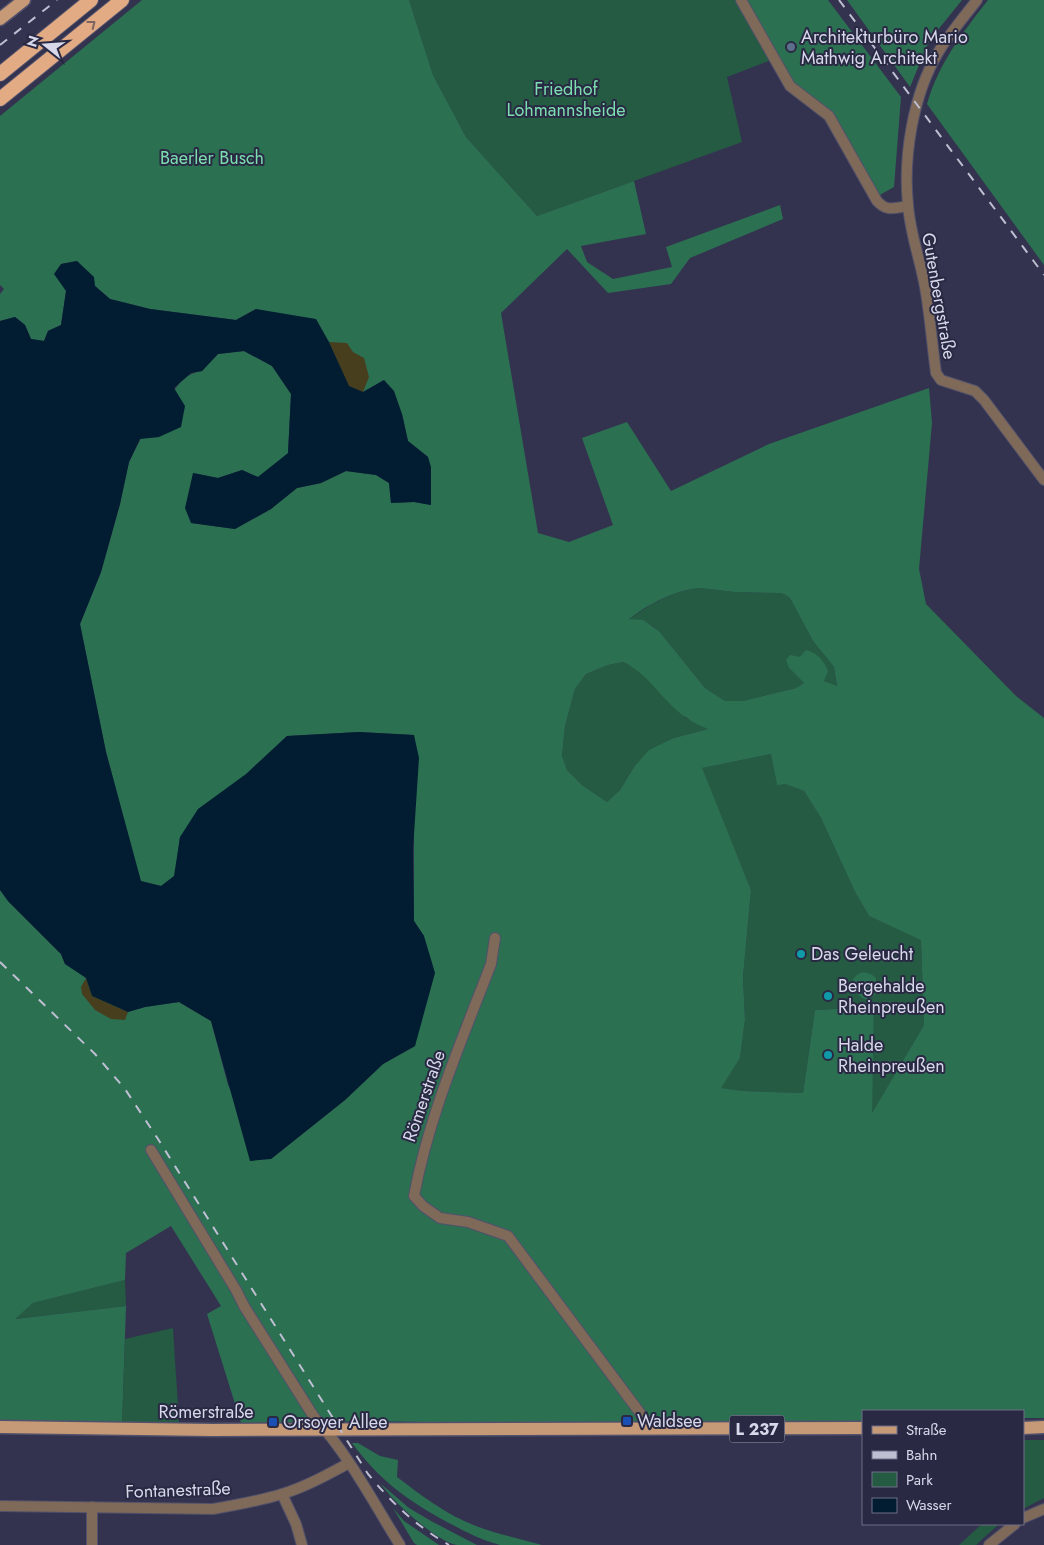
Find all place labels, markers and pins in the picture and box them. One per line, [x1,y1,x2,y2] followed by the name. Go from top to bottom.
[801,24,968,71] place label: Architekturbüro Mario Mathwig Architekt
[785,41,797,53] marker: Architekturbüro Mario Mathwig Architekt
[811,941,914,967] place label: Das Geleucht
[795,948,807,960] marker: Das Geleucht
[838,973,945,1020] place label: Bergehalde Rheinpreußen
[822,990,834,1002] marker: Bergehalde Rheinpreußen
[838,1032,945,1079] place label: Halde Rheinpreußen
[822,1049,834,1061] marker: Halde Rheinpreußen
[637,1408,702,1434] place label: Waldsee
[283,1409,387,1435] place label: Orsoyer Allee
[621,1415,633,1427] marker: Waldsee
[267,1416,279,1428] marker: Orsoyer Allee

